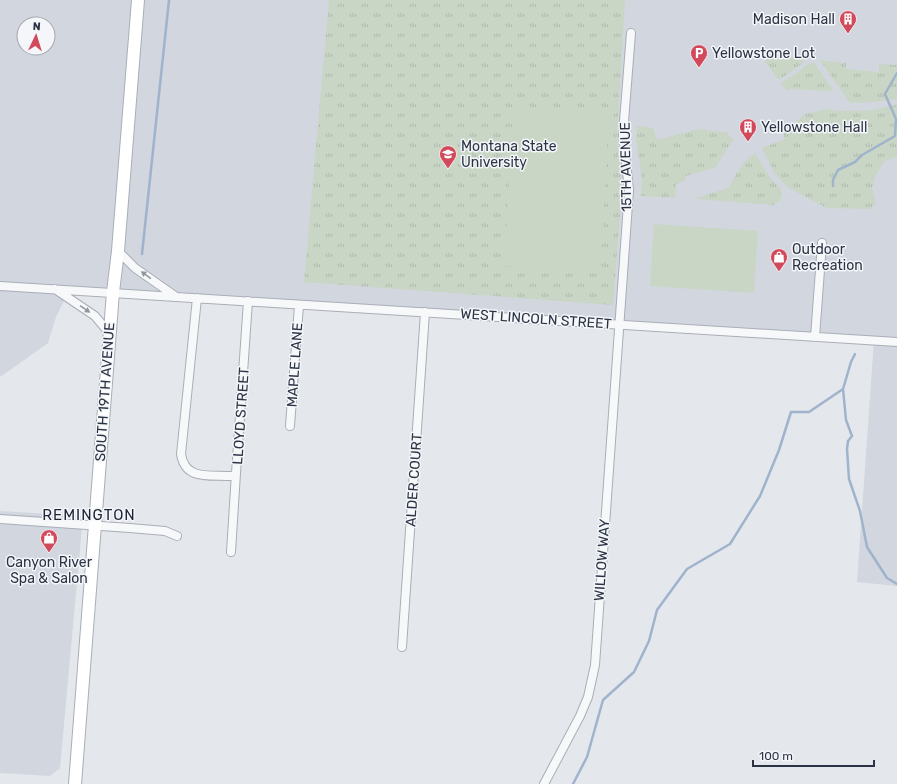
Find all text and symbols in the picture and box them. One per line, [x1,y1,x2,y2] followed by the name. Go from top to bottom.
[838,9,858,34] building icon: Madison Hall
[753,11,835,28] place label: Madison Hall
[16,16,56,56] north arrow
[32,20,41,33] text: N
[689,43,709,68] parking icon: Yellowstone Lot
[712,45,816,62] place label: Yellowstone Lot
[738,117,758,142] building icon: Yellowstone Hall
[761,119,867,136] place label: Yellowstone Hall
[617,122,635,212] street label: 15TH AVENUE
[461,138,557,171] place label: Montana State University
[438,144,458,169] school or university icon: Montana State University
[792,241,863,274] place label: Outdoor Recreation
[769,247,789,272] shop icon: Outdoor Recreation
[140,271,151,280] one-way arrow
[79,305,90,313] one-way arrow
[460,305,612,333] street label: WEST LINCOLN STREET
[92,322,118,462] street label: SOUTH 19TH AVENUE
[284,322,306,408] street label: MAPLE LANE
[229,367,253,465] street label: LLOYD STREET
[402,433,426,527] street label: ALDER COURT
[42,506,136,524] district label: REMINGTON
[591,518,613,602] street label: WILLOW WAY
[39,528,59,553] shop icon: Canyon River Spa & Salon
[6,554,93,587] place label: Canyon River Spa & Salon
[753,742,874,768] scale bar
[759,749,793,763] text: 100 m

